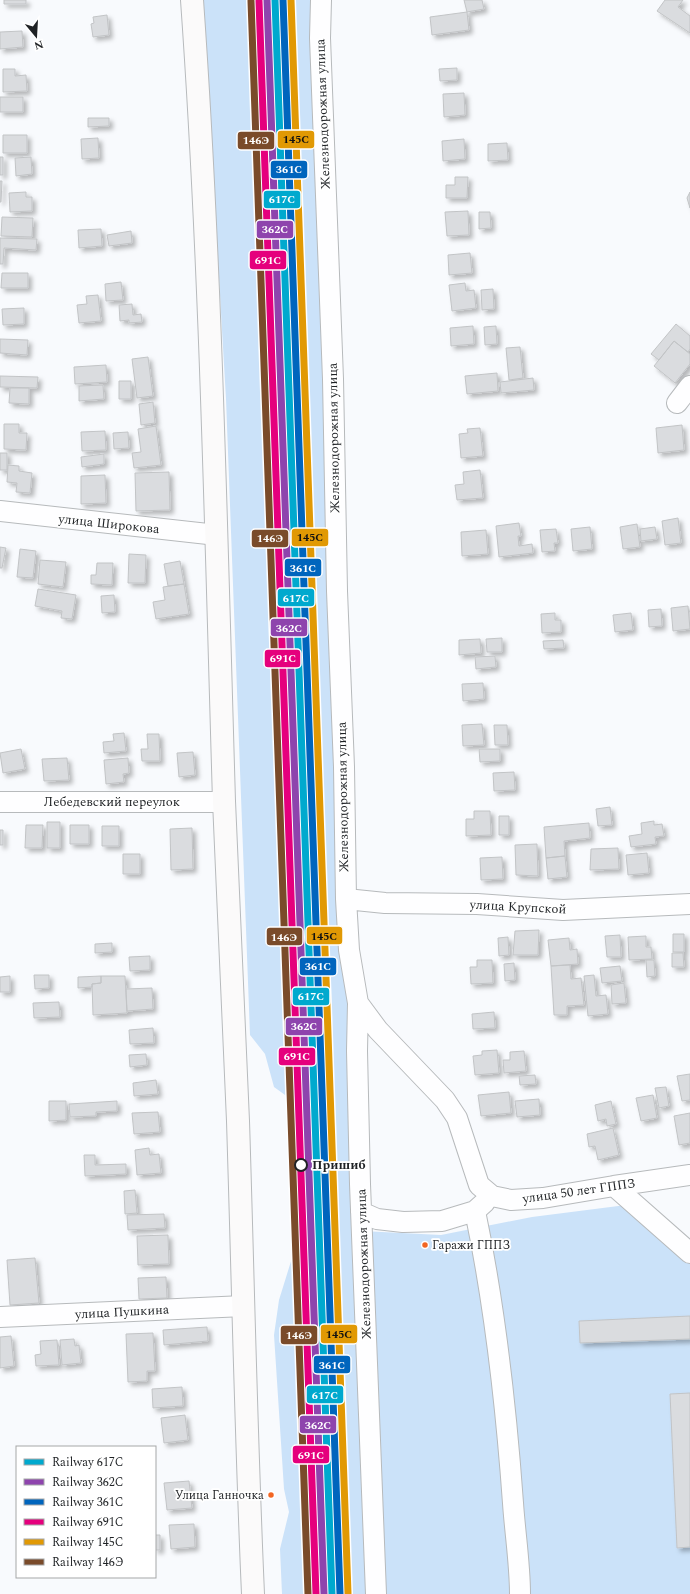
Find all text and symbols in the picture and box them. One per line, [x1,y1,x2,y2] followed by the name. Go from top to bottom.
[16,16,56,56] north arrow
[32,36,46,55] text: N
[310,38,336,190] street label: Железнодорожная улица
[277,130,315,149] line badge: 145С
[237,131,275,150] line badge: 146Э
[283,131,309,148] text: 145С
[243,132,269,149] text: 146Э
[270,160,308,179] line badge: 361С
[276,161,302,178] text: 361С
[263,190,301,209] line badge: 617C
[269,191,295,208] text: 617C
[256,220,294,239] line badge: 362С
[262,221,288,238] text: 362С
[249,250,287,270] line badge: 691С
[255,252,281,269] text: 691С
[323,362,345,513] street label: Железнодорожная улица
[56,509,161,539] street label: улица Широкова
[291,528,329,547] line badge: 145С
[251,529,289,548] line badge: 146Э
[297,529,323,546] text: 145С
[257,530,283,547] text: 146Э
[284,558,322,577] line badge: 361С
[290,560,316,577] text: 361С
[277,588,315,607] line badge: 617C
[283,590,309,607] text: 617C
[270,618,308,637] line badge: 362С
[276,620,302,637] text: 362С
[264,649,301,668] line badge: 691С
[270,650,296,667] text: 691С
[332,721,354,872] street label: Железнодорожная улица
[44,792,180,812] street label: Лебедевский переулок
[468,894,567,920] street label: улица Крупской
[306,926,343,945] line badge: 145С
[266,927,303,946] line badge: 146Э
[311,928,337,945] text: 145С
[271,929,297,946] text: 146Э
[299,957,337,976] line badge: 361С
[305,958,331,975] text: 361С
[292,987,330,1006] line badge: 617C
[298,988,324,1005] text: 617C
[285,1017,323,1036] line badge: 362С
[291,1018,317,1035] text: 362С
[278,1047,316,1066] line badge: 691С
[284,1048,310,1065] text: 691С
[312,1155,366,1175] place label: Пришиб
[294,1158,308,1172] marker: Пришиб
[520,1173,637,1209] street label: улица 50 лет ГППЗ
[351,1188,377,1340] street label: Железнодорожная улица
[432,1236,510,1255] place label: Гаражи ГППЗ
[420,1240,430,1250] marker: Гаражи ГППЗ
[73,1300,170,1325] street label: улица Пушкина
[320,1324,358,1344] line badge: 145С
[280,1325,318,1345] line badge: 146Э
[326,1326,352,1343] text: 145С
[286,1327,312,1344] text: 146Э
[313,1355,351,1374] line badge: 361С
[319,1357,345,1374] text: 361С
[306,1385,344,1404] line badge: 617C
[312,1387,338,1404] text: 617C
[299,1415,337,1434] line badge: 362С
[305,1417,331,1434] text: 362С
[292,1445,330,1464] line badge: 691С
[16,1446,156,1578] legend
[298,1447,324,1464] text: 691С
[52,1453,124,1472] text: Railway 617C
[52,1473,124,1492] text: Railway 362С
[175,1486,264,1505] place label: Улица Ганночка
[266,1490,276,1500] marker: Улица Ганночка
[52,1493,124,1512] text: Railway 361С
[52,1513,124,1532] text: Railway 691С
[52,1533,124,1552] text: Railway 145С
[52,1553,124,1572] text: Railway 146Э

